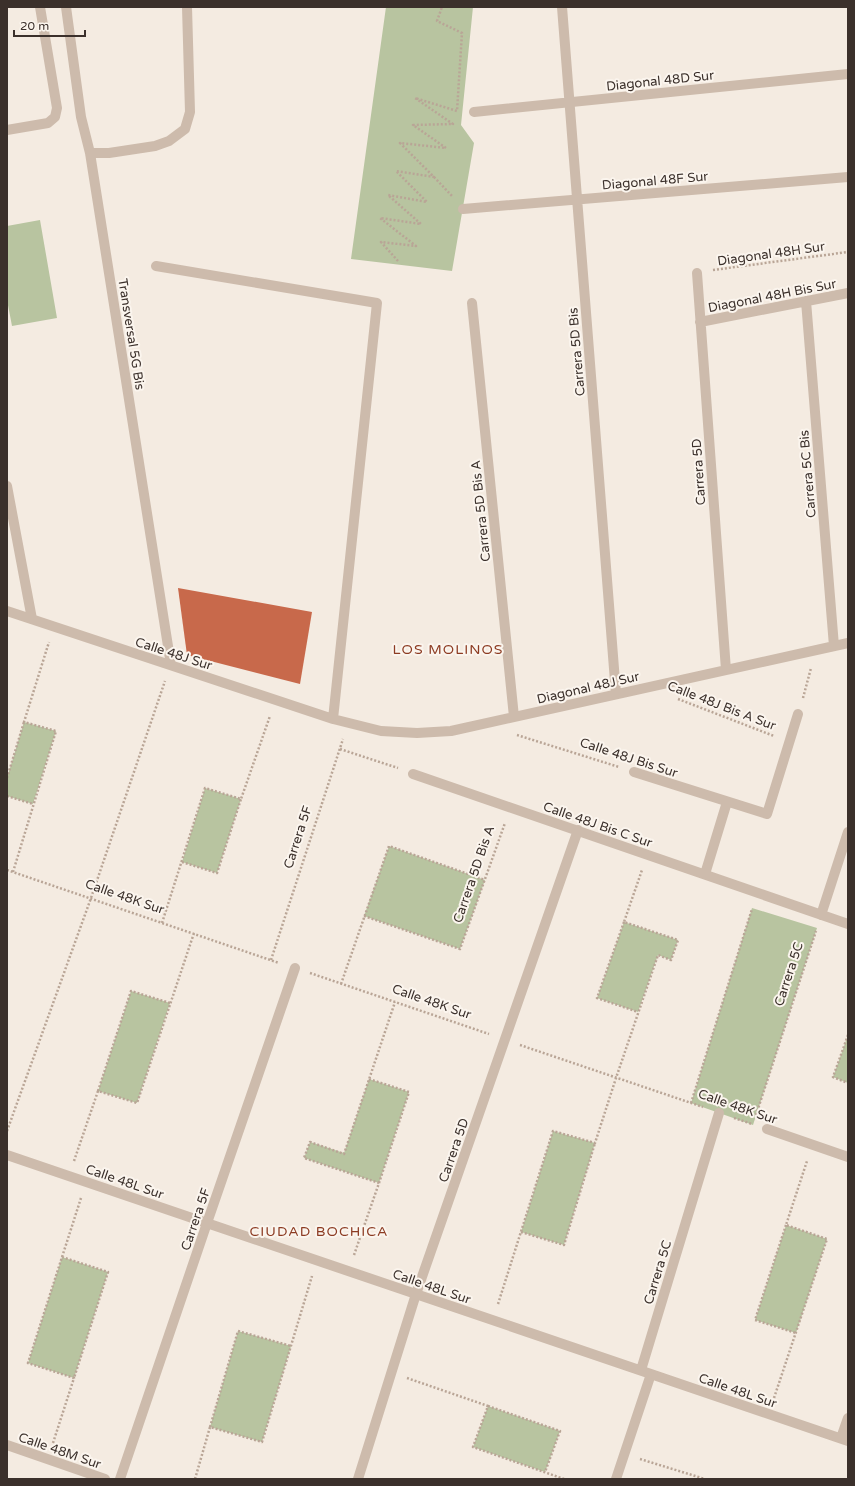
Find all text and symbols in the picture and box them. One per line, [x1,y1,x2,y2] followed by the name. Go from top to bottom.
[14,12,85,38] scale bar
[20,19,49,33] text: 20 m
[605,67,715,95] street label: Diagonal 48D Sur
[601,168,709,194] street label: Diagonal 48F Sur
[716,239,826,269] street label: Diagonal 48H Sur
[707,276,838,316] street label: Diagonal 48H Bis Sur
[114,277,148,391] street label: Transversal 5G Bis
[565,307,589,397] street label: Carrera 5D Bis
[796,429,820,518] street label: Carrera 5C Bis
[689,438,709,506] street label: Carrera 5D
[468,459,494,562] street label: Carrera 5D Bis A
[133,634,214,674] street label: Calle 48J Sur
[393,641,503,658] district label: LOS MOLINOS
[535,668,641,708] street label: Diagonal 48J Sur
[665,678,778,734] street label: Calle 48J Bis A Sur
[578,735,680,781] street label: Calle 48J Bis Sur
[541,799,654,851] street label: Calle 48J Bis C Sur
[280,804,316,871] street label: Carrera 5F
[450,823,498,925] street label: Carrera 5D Bis A
[83,876,166,918] street label: Calle 48K Sur
[771,940,807,1008] street label: Carrera 5C
[390,981,473,1023] street label: Calle 48K Sur
[696,1086,779,1128] street label: Calle 48K Sur
[435,1116,473,1185] street label: Carrera 5D
[84,1161,166,1203] street label: Calle 48L Sur
[178,1186,214,1253] street label: Carrera 5F
[250,1223,388,1240] district label: CIUDAD BOCHICA
[641,1238,675,1306] street label: Carrera 5C
[391,1266,473,1308] street label: Calle 48L Sur
[697,1370,779,1412] street label: Calle 48L Sur
[16,1429,103,1473] street label: Calle 48M Sur

